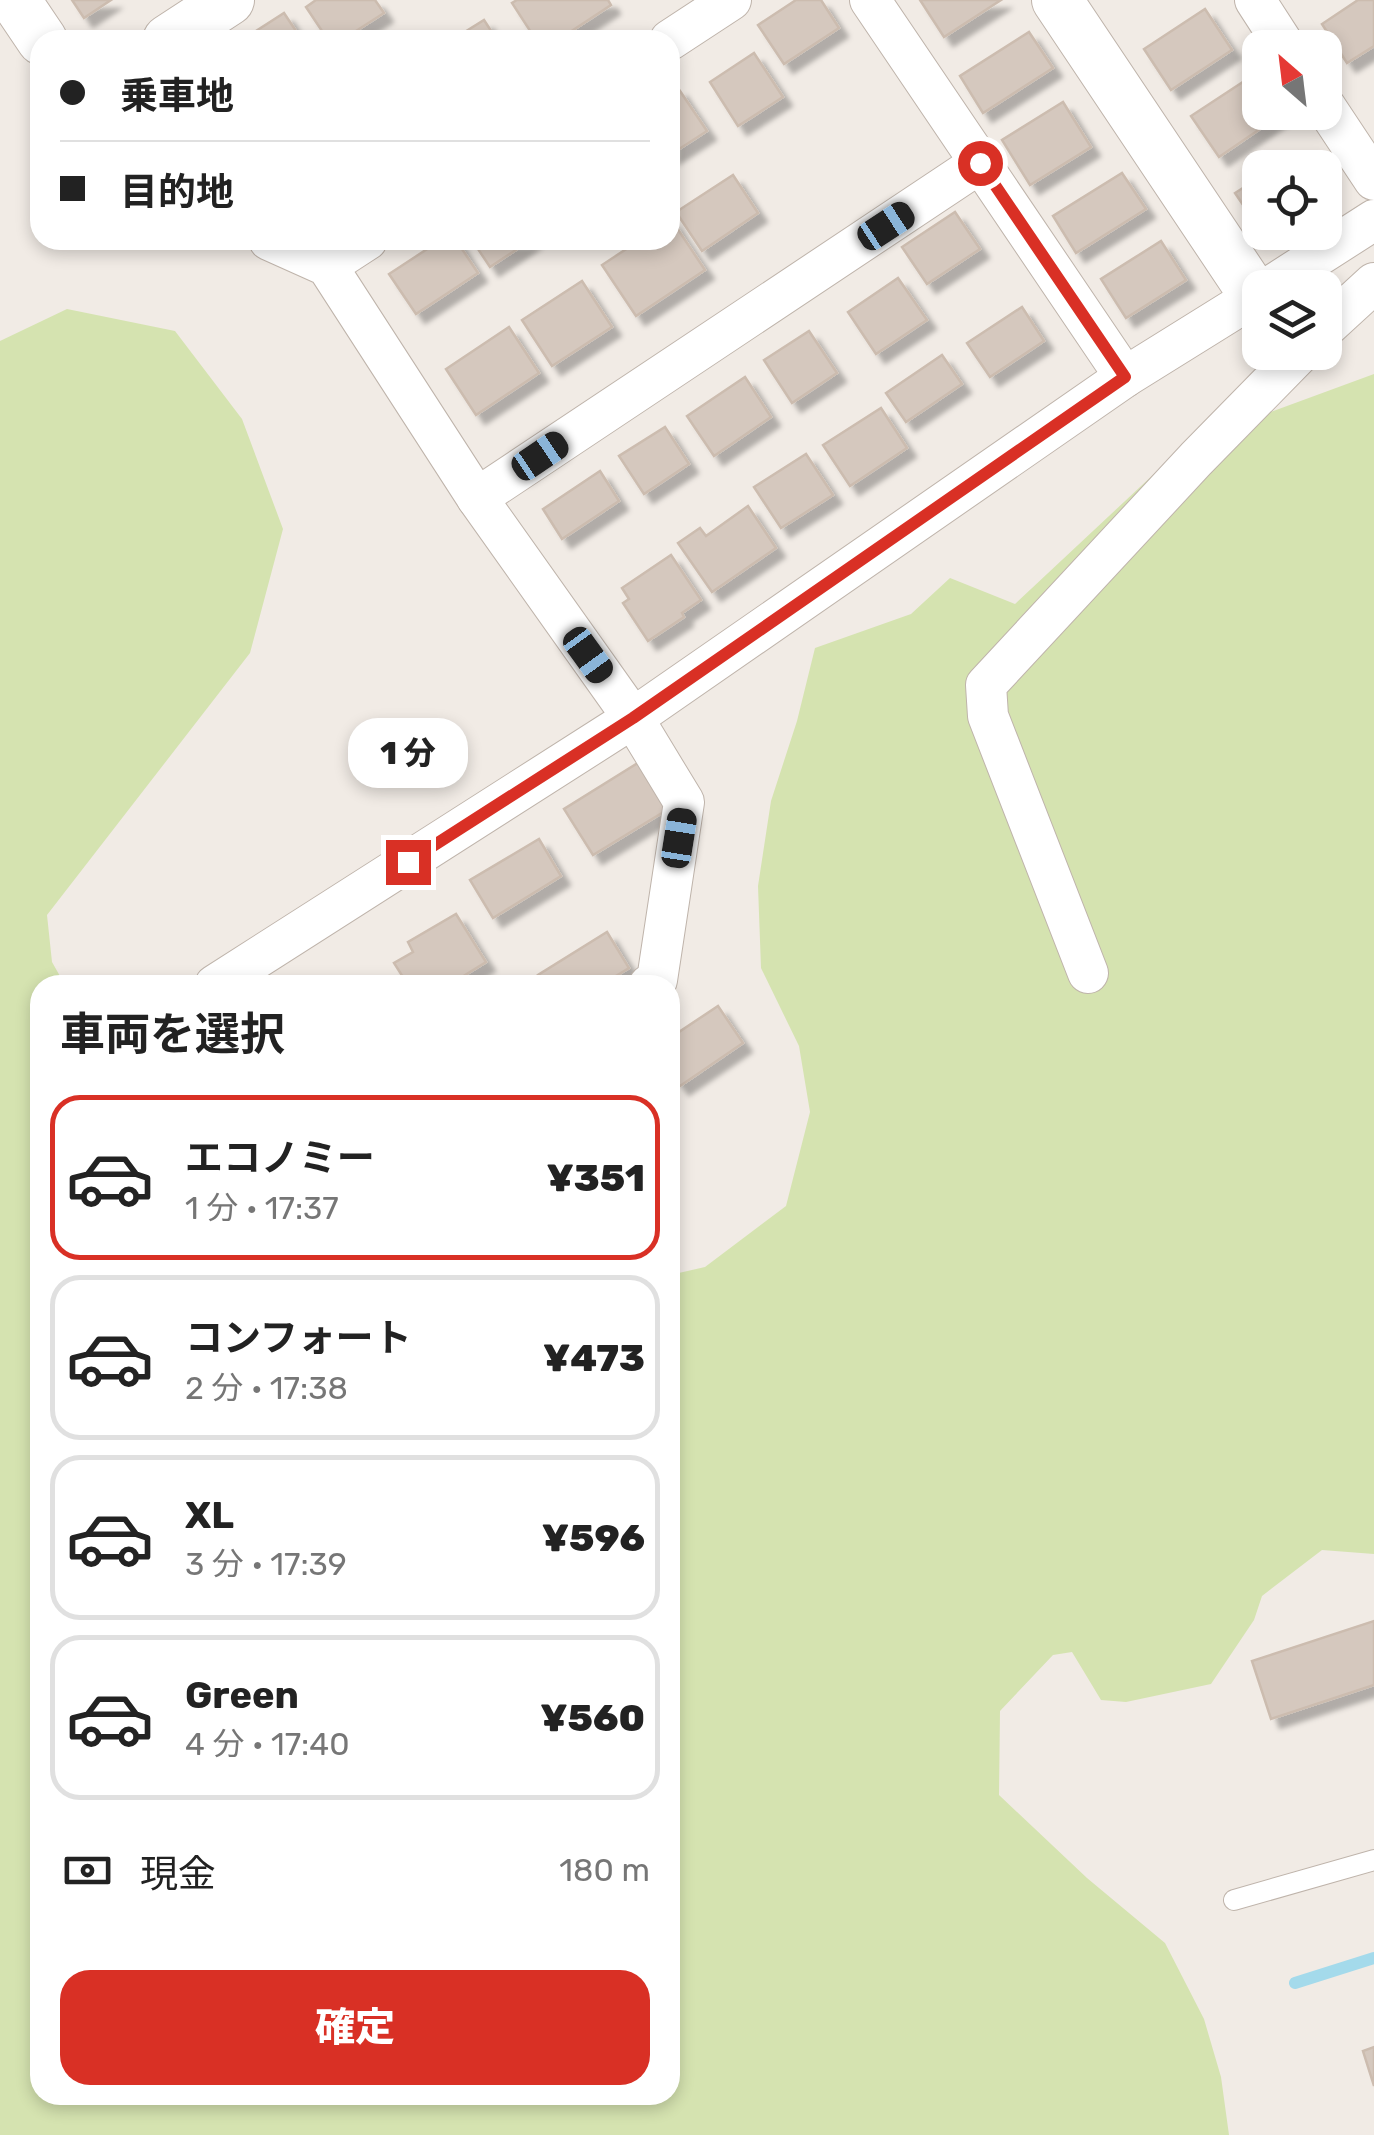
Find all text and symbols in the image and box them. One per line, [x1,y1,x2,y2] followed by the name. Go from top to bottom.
[1242,30,1342,130] north arrow
[1242,30,1342,370] map controls
[120,73,234,119] text: 乗車地
[958,141,1003,186] route start
[1242,150,1342,250] button: locate
[120,169,234,215] text: 目的地
[853,197,919,255] car
[1242,270,1342,370] button: layers
[507,427,573,485] car
[558,622,618,688] car
[348,717,468,787] callout: 1 分
[380,734,436,772] text: 1 分
[659,806,699,870] car
[386,840,431,885] route end
[60,1008,285,1061] text: 車両を選択
[65,1133,155,1223] icon: car
[185,1135,375,1181] text: エコノミー
[546,1155,645,1201] text: ¥351
[185,1189,339,1227] text: 1 分 · 17:37
[65,1313,155,1403] icon: car
[185,1315,412,1361] text: コンフォート
[543,1335,645,1381] text: ¥473
[185,1369,348,1407] text: 2 分 · 17:38
[185,1492,234,1538] text: XL
[65,1493,155,1583] icon: car
[542,1515,645,1561] text: ¥596
[185,1545,347,1583] text: 3 分 · 17:39
[185,1672,299,1718] text: Green
[65,1673,155,1763] icon: car
[540,1695,645,1741] text: ¥560
[185,1725,349,1763] text: 4 分 · 17:40
[60,1843,115,1898] icon: cash
[140,1851,216,1897] text: 現金
[559,1851,650,1889] text: 180 m
[60,1970,650,2085] button: 確定

